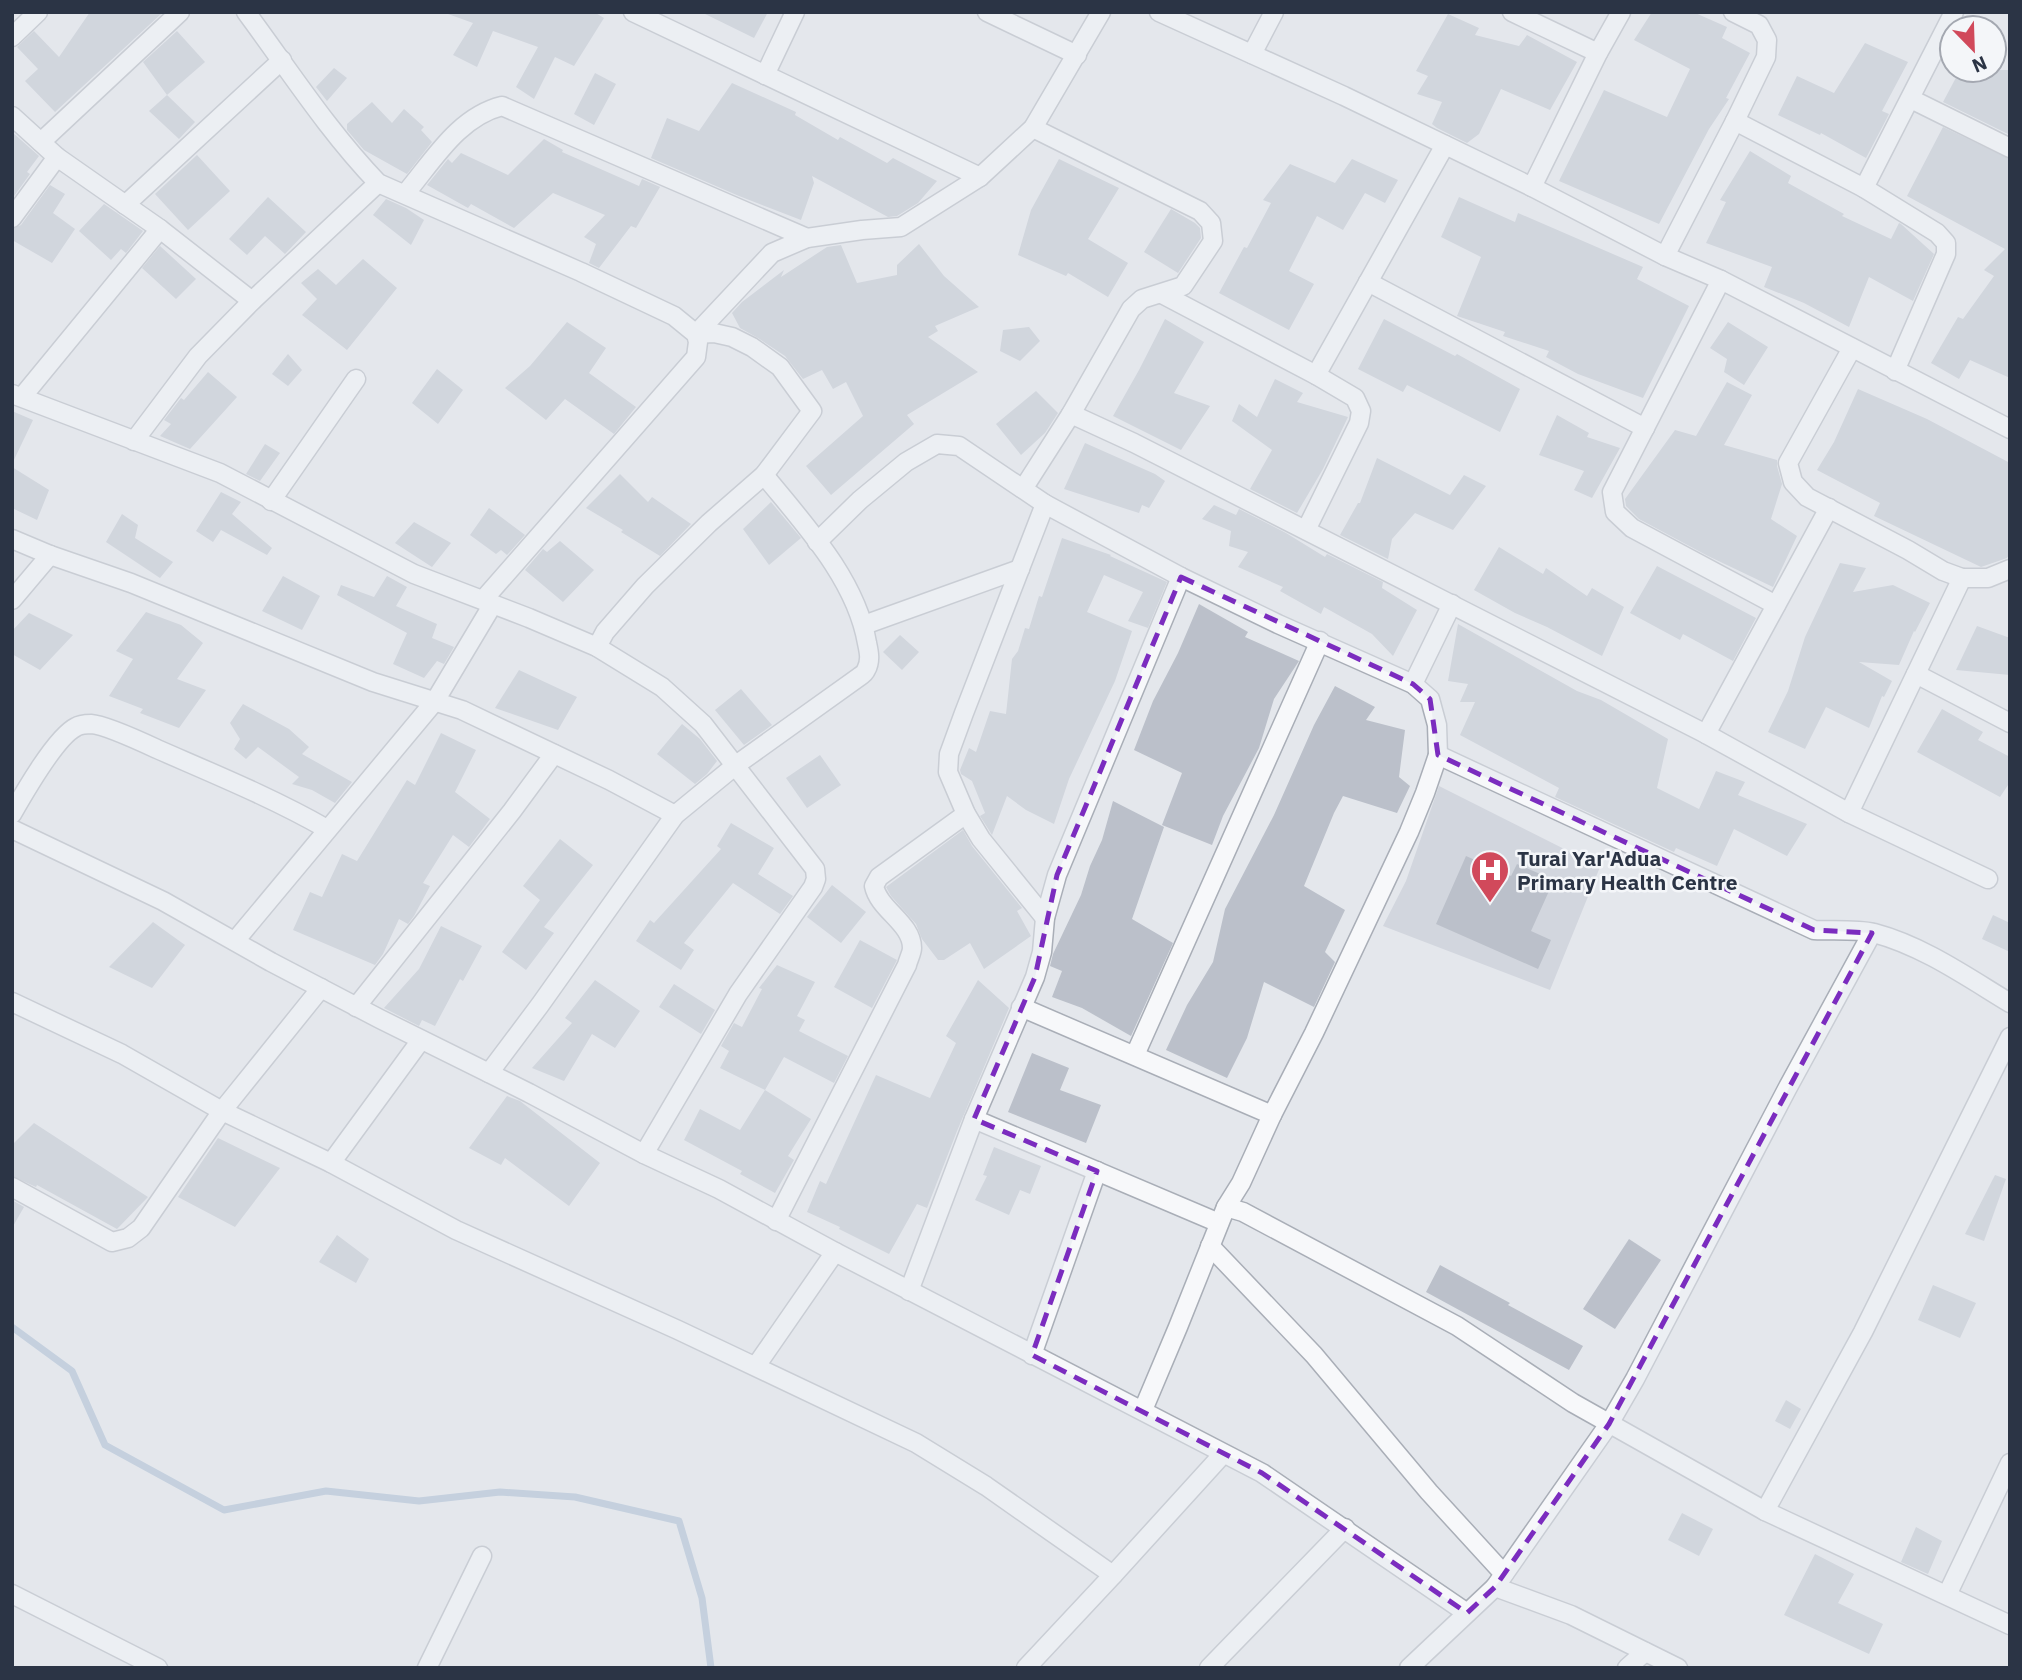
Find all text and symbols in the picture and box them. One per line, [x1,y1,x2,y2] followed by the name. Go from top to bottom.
[1938,14,2008,84] north arrow
[1969,51,1991,78] text: N
[1517,844,1738,896] place label: Turai Yar'Adua Primary Health Centre
[1469,849,1511,904] hospital icon: Turai Yar'Adua Primary Health Centre

